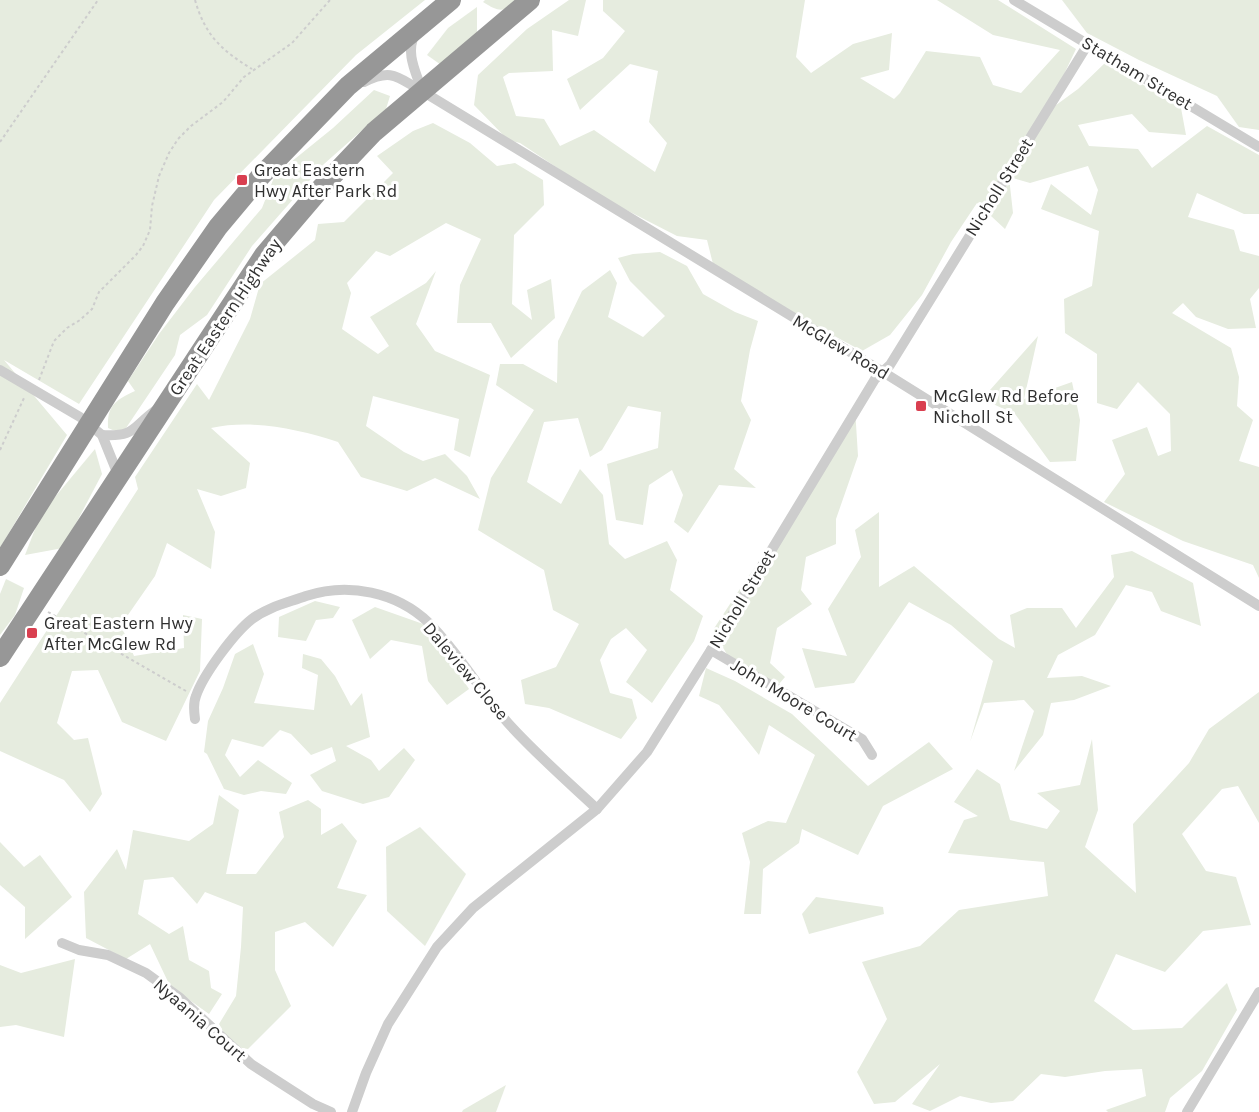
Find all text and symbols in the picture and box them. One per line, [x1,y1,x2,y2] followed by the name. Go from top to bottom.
[1077,31,1197,115] street label: Statham Street
[960,134,1038,240] street label: Nicholl Street
[254,159,397,202] place label: Great Eastern Hwy After Park Rd
[235,173,249,187] marker: Great Eastern Hwy After Park Rd
[164,234,286,400] street label: Great Eastern Highway
[789,309,893,385] street label: McGlew Road
[933,385,1079,428] place label: McGlew Rd Before Nicholl St
[914,399,928,413] marker: McGlew Rd Before Nicholl St
[704,545,780,652] street label: Nicholl Street
[44,612,194,655] place label: Great Eastern Hwy After McGlew Rd
[418,617,514,725] street label: Daleview Close
[25,626,39,640] marker: Great Eastern Hwy After McGlew Rd
[727,654,861,746] street label: John Moore Court
[149,974,251,1066] street label: Nyaania Court

